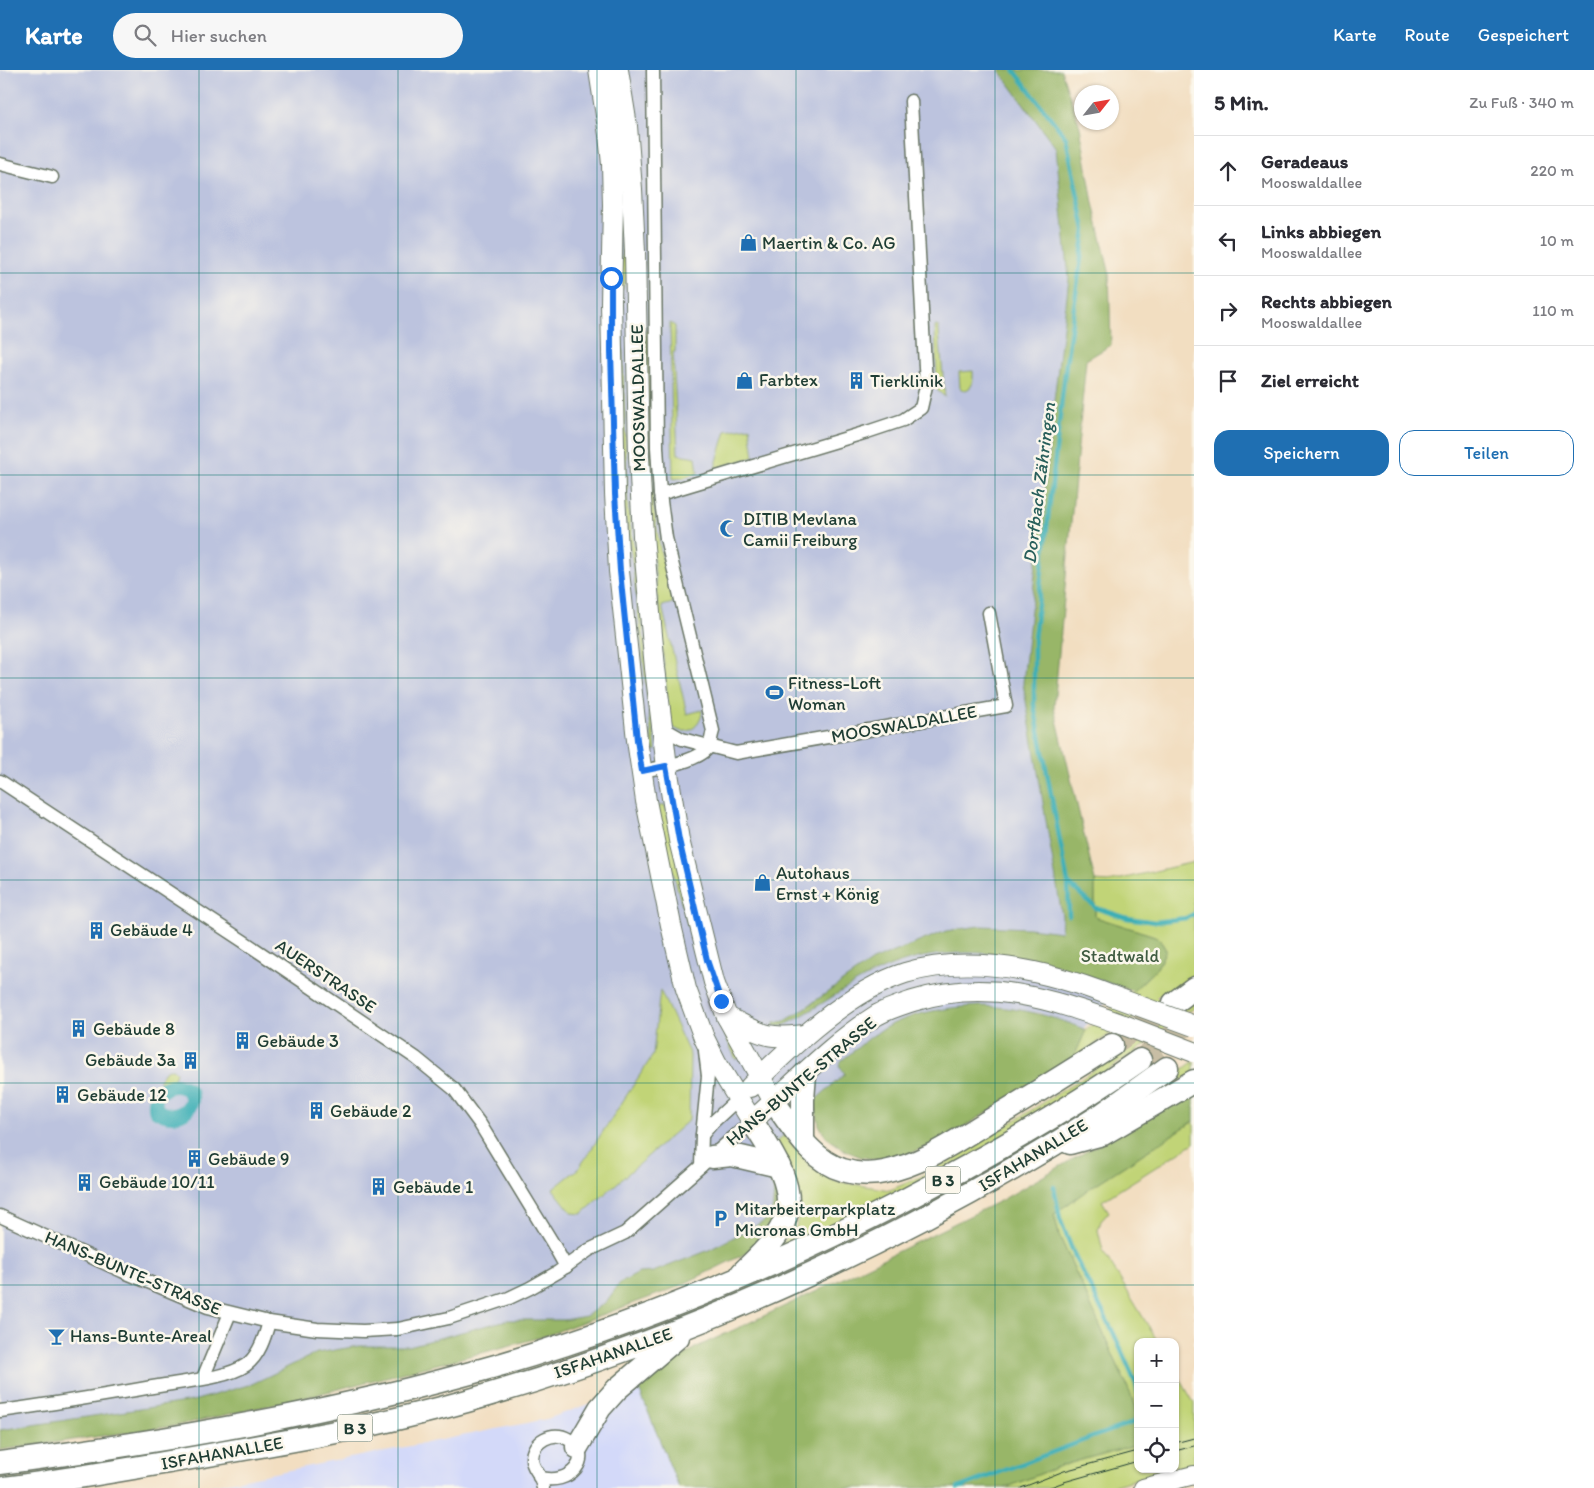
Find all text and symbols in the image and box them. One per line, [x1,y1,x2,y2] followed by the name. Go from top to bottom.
[113,13,463,58] search box
[25,21,83,50] text: Karte
[131,21,159,49] icon: search
[171,24,267,47] text: Hier suchen
[1333,24,1376,46] text: Karte
[1404,24,1450,46] text: Route
[1478,24,1569,46] text: Gespeichert
[1074,85,1119,130] north arrow
[1214,90,1269,115] text: 5 Min.
[1469,93,1574,112] text: Zu Fuß · 340 m
[1261,150,1348,173] text: Geradeaus
[1214,157,1242,185] icon: ahead
[1530,161,1574,180] text: 220 m
[1261,173,1362,192] text: Mooswaldallee
[1261,220,1381,243] text: Links abbiegen
[1214,227,1242,255] icon: left
[1540,231,1574,250] text: 10 m
[762,232,896,254] place label: Maertin & Co. AG
[738,233,758,253] shop icon: Maertin & Co. AG
[1261,243,1362,262] text: Mooswaldallee
[600,267,623,290] route start
[1261,290,1392,313] text: Rechts abbiegen
[1214,297,1242,325] icon: right
[1532,301,1574,320] text: 110 m
[1261,313,1362,332] text: Mooswaldallee
[626,324,650,472] street label: MOOSWALDALLEE
[1214,367,1242,395] icon: arrive
[759,369,818,391] place label: Farbtex
[1261,369,1359,392] text: Ziel erreicht
[735,370,755,390] shop icon: Farbtex
[870,370,943,392] place label: Tierklinik
[846,371,866,391] building icon: Tierklinik
[1018,401,1060,565] water label: Dorfbach Zähringen
[1214,430,1389,476] button: Speichern
[1399,430,1574,476] button: Teilen
[743,508,858,551] place label: DITIB Mevlana Camii Freiburg
[719,519,739,539] mosque icon: DITIB Mevlana Camii Freiburg
[788,672,882,715] place label: Fitness-Loft Woman
[764,683,784,703] sports icon: Fitness-Loft Woman
[829,700,979,748] street label: MOOSWALDALLEE
[776,862,880,905] place label: Autohaus Ernst + König
[752,873,772,893] shop icon: Autohaus Ernst + König
[110,919,193,941] place label: Gebäude 4
[86,920,106,940] building icon: Gebäude 4
[271,934,381,1018] street label: AUERSTRASSE
[1081,945,1160,967] park label: Stadtwald
[710,990,733,1013] route end
[721,1012,881,1150] street label: HANS-BUNTE-STRASSE
[93,1018,175,1040] place label: Gebäude 8
[69,1019,89,1039] building icon: Gebäude 8
[257,1030,339,1052] place label: Gebäude 3
[233,1031,253,1051] building icon: Gebäude 3
[85,1049,177,1071] place label: Gebäude 3a
[180,1050,200,1070] building icon: Gebäude 3a
[77,1084,167,1106] place label: Gebäude 12
[53,1085,73,1105] building icon: Gebäude 12
[330,1100,412,1122] place label: Gebäude 2
[306,1101,326,1121] building icon: Gebäude 2
[974,1114,1092,1196] street label: ISFAHANALLEE
[208,1148,289,1170] place label: Gebäude 9
[184,1149,204,1169] building icon: Gebäude 9
[926,1166,960,1194] road number: B 3
[99,1171,215,1193] place label: Gebäude 10/11
[75,1172,95,1192] building icon: Gebäude 10/11
[393,1176,473,1198] place label: Gebäude 1
[369,1177,389,1197] building icon: Gebäude 1
[735,1198,896,1241] place label: Mitarbeiterparkplatz Micronas GmbH
[711,1209,731,1229] parking icon: Mitarbeiterparkplatz Micronas GmbH
[41,1226,225,1320] street label: HANS-BUNTE-STRASSE
[551,1322,675,1384] street label: ISFAHANALLEE
[70,1325,212,1347] place label: Hans-Bunte-Areal
[46,1326,66,1346] bar icon: Hans-Bunte-Areal
[1134,1338,1179,1473] map controls
[1134,1338,1179,1383] button: +
[1134,1383,1179,1428] button: −
[338,1415,372,1442] road number: B 3
[1134,1428,1179,1473] button: locate
[159,1431,285,1475] street label: ISFAHANALLEE

